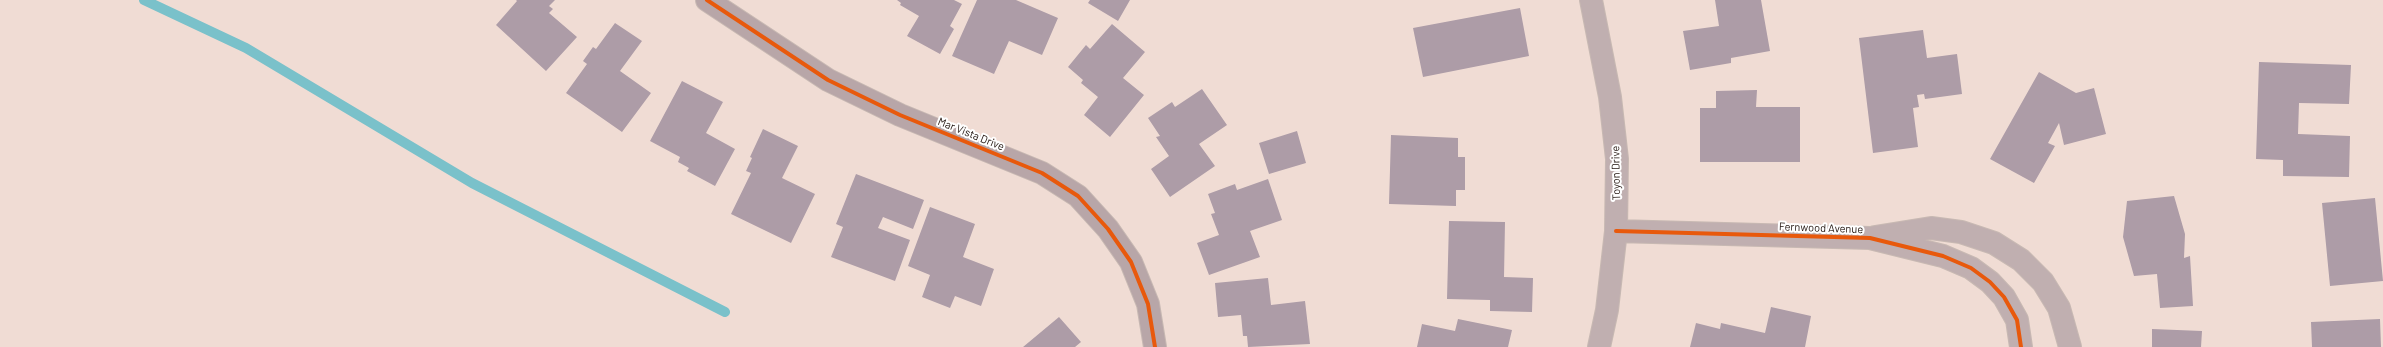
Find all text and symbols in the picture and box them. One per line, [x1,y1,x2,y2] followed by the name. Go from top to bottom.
[936,115,1006,153] street label: Mar Vista Drive
[1609,145,1623,201] street label: Toyon Drive
[1779,220,1863,236] street label: Fernwood Avenue

